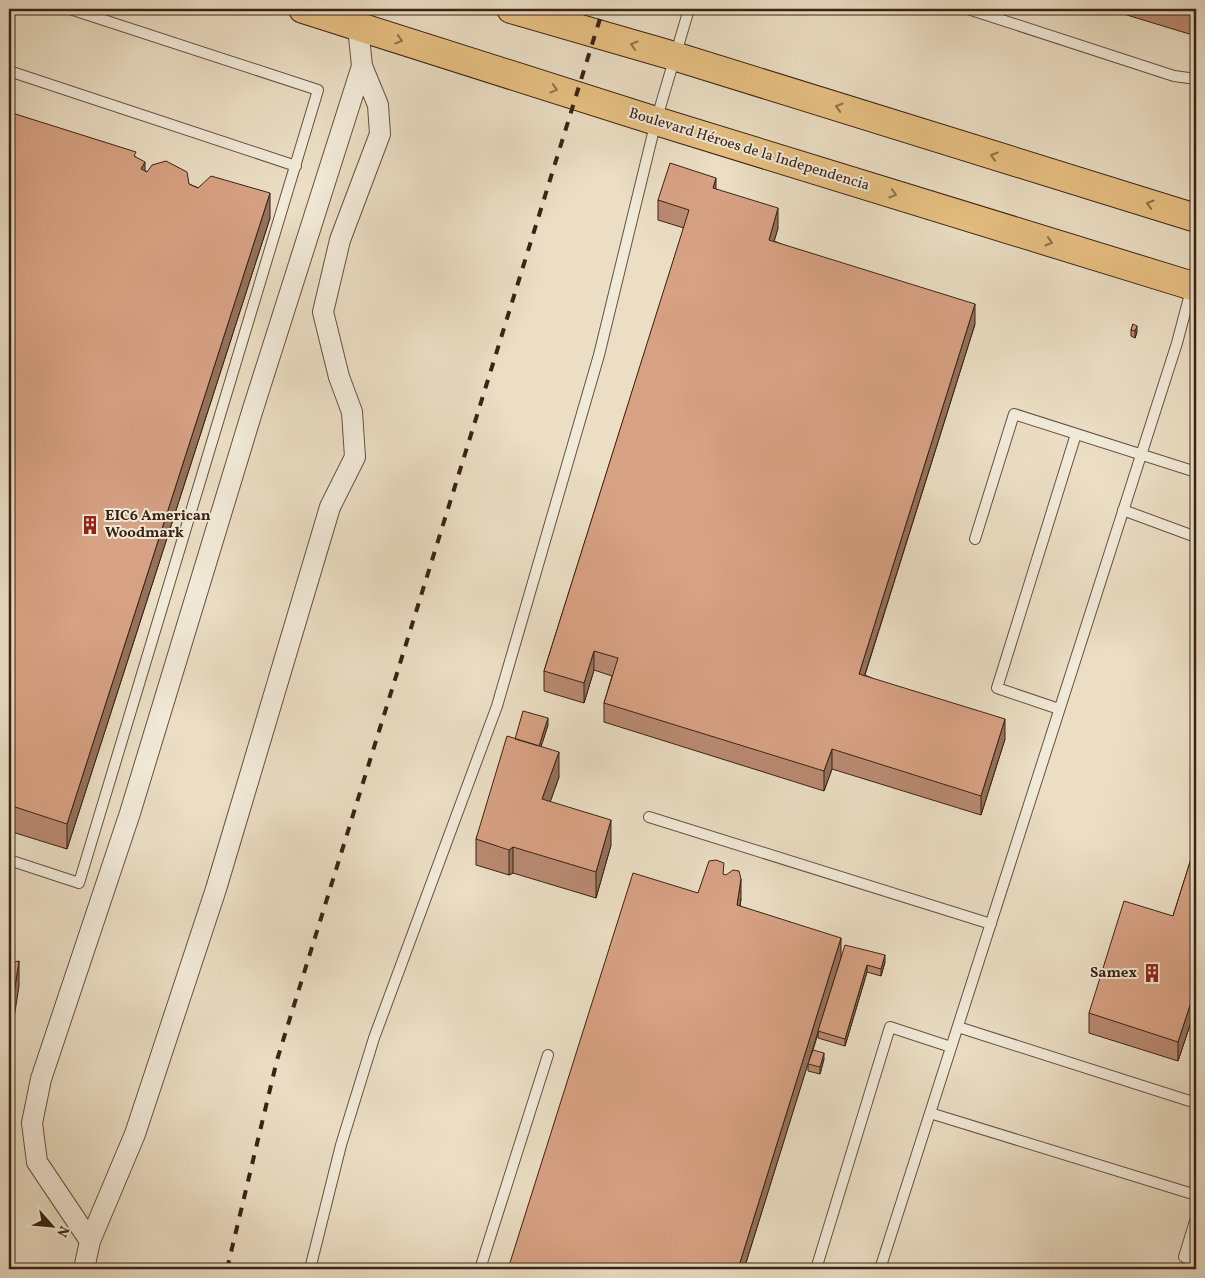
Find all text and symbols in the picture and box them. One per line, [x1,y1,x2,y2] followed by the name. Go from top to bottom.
[395,35,403,45] one-way arrow
[630,40,638,50] one-way arrow
[550,83,558,93] one-way arrow
[626,103,872,197] street label: Boulevard Héroes de la Independencia
[836,103,844,113] one-way arrow
[991,151,999,161] one-way arrow
[889,189,897,199] one-way arrow
[1146,199,1154,209] one-way arrow
[1044,236,1052,246] one-way arrow
[105,506,211,544] place label: EIC6 American Woodmark
[79,514,101,536] building icon: EIC6 American Woodmark
[1141,962,1163,984] building icon: Samex
[1090,963,1137,984] place label: Samex
[28,1200,78,1250] north arrow
[51,1222,73,1240] text: N

